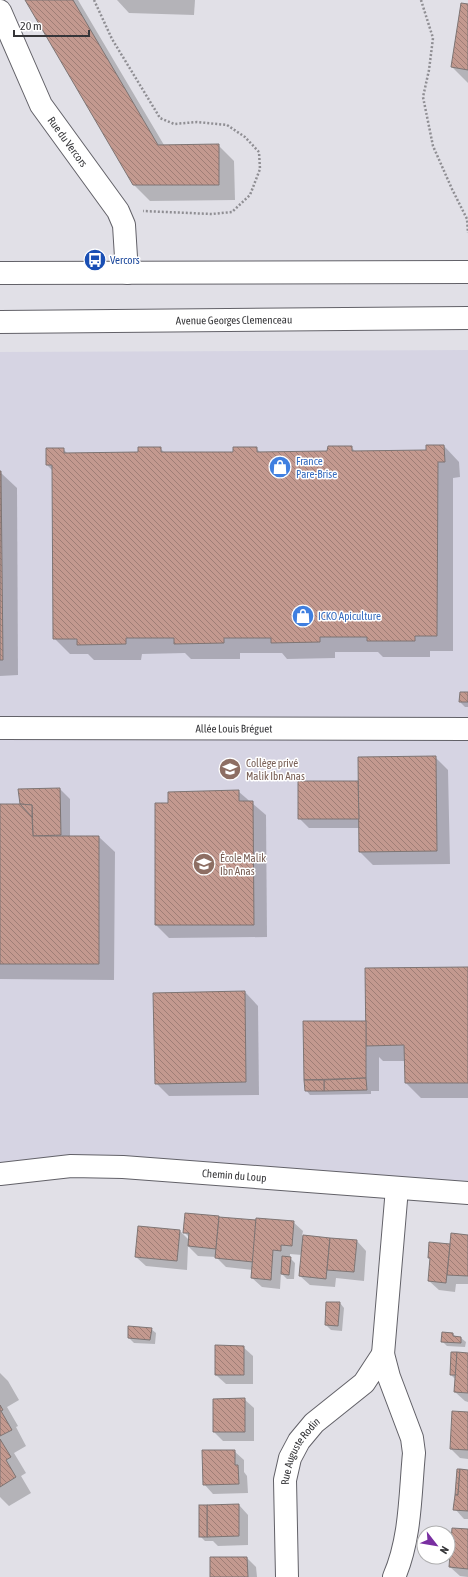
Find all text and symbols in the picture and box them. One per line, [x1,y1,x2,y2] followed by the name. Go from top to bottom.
[14,12,89,38] scale bar
[20,19,42,33] text: 20 m
[45,114,90,169] street label: Rue du Vercors
[82,247,108,273] bus stop icon: Vercors
[110,254,140,266] place label: Vercors
[176,314,292,326] street label: Avenue Georges Clemenceau
[267,454,293,480] shop icon: France Pare-Brise
[296,455,337,480] place label: France Pare-Brise
[290,603,316,629] shop icon: ICKO Apiculture
[318,610,381,622] place label: ICKO Apiculture
[195,722,273,735] street label: Allée Louis Bréguet
[217,756,243,782] school or university icon: Collège privé Malik Ibn Anas
[246,757,305,782] place label: Collège privé Malik Ibn Anas
[191,851,217,877] school or university icon: École Malik Ibn Anas
[220,852,266,877] place label: École Malik Ibn Anas
[202,1167,267,1184] street label: Chemin du Loup
[279,1415,322,1485] street label: Rue Auguste Rodin
[416,1525,456,1565] north arrow
[438,1544,451,1556] text: N

